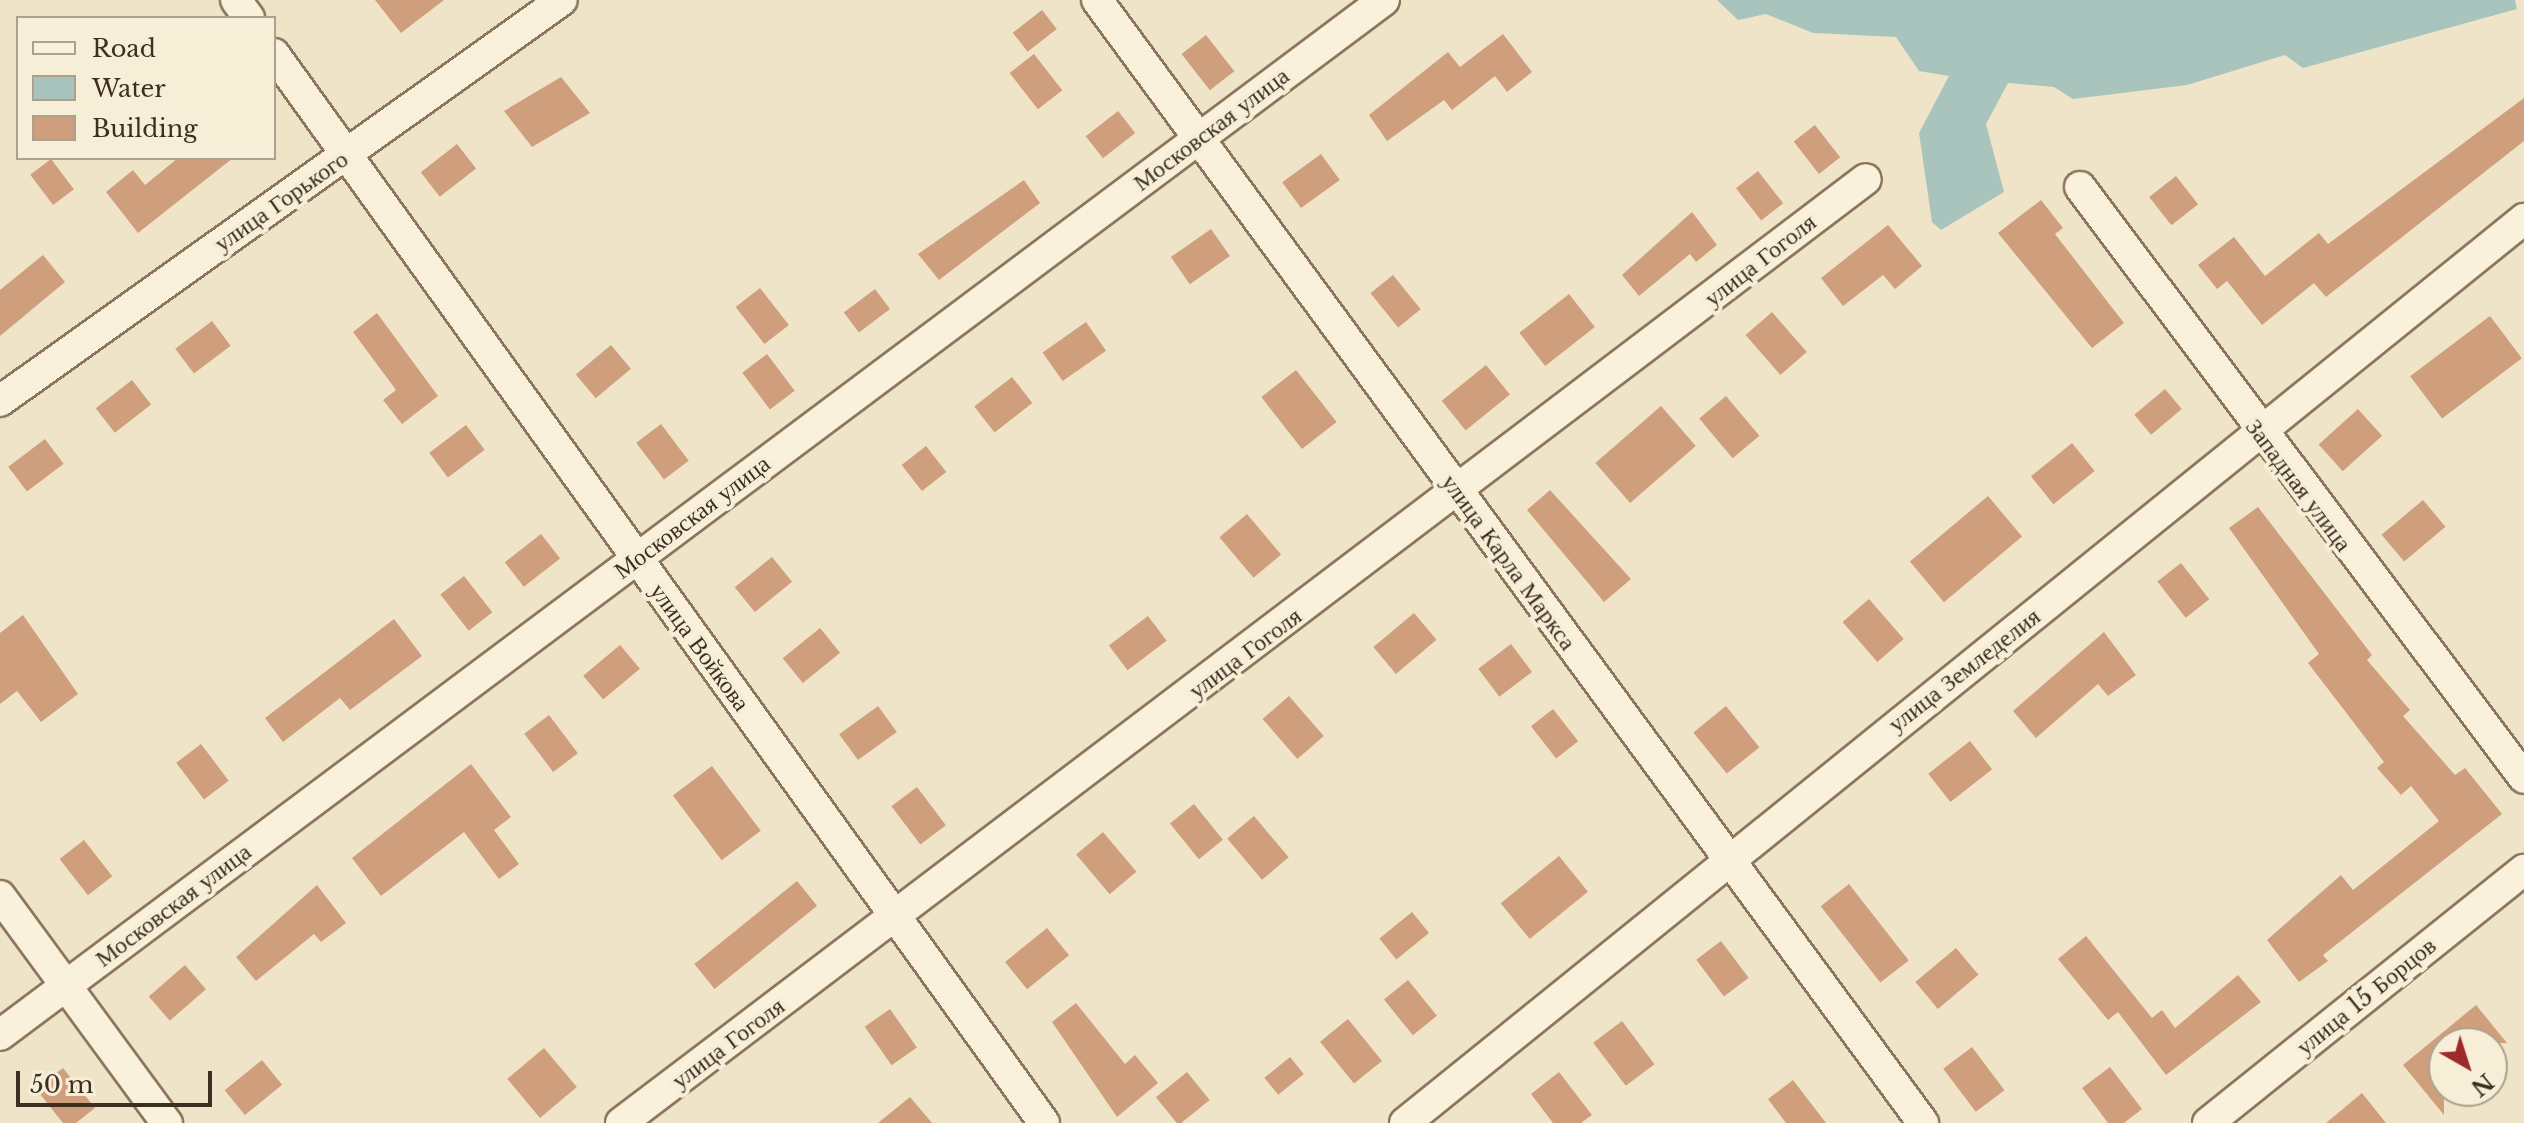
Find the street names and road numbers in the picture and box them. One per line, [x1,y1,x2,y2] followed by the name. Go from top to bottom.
[1127,61,1295,197] street label: Московская улица
[209,144,353,258] street label: улица Горького
[1698,207,1822,313] street label: улица Гоголя
[2240,413,2358,557] street label: Западная улица
[608,449,776,585] street label: Московская улица
[1436,468,1582,656] street label: улица Карла Маркса
[644,577,756,717] street label: улица Войкова
[1183,601,1307,705] street label: улица Гоголя
[1882,602,2046,738] street label: улица Земледелия
[89,837,257,973] street label: Московская улица
[2290,931,2442,1061] street label: улица 15 Борцов
[666,991,790,1095] street label: улица Гоголя

